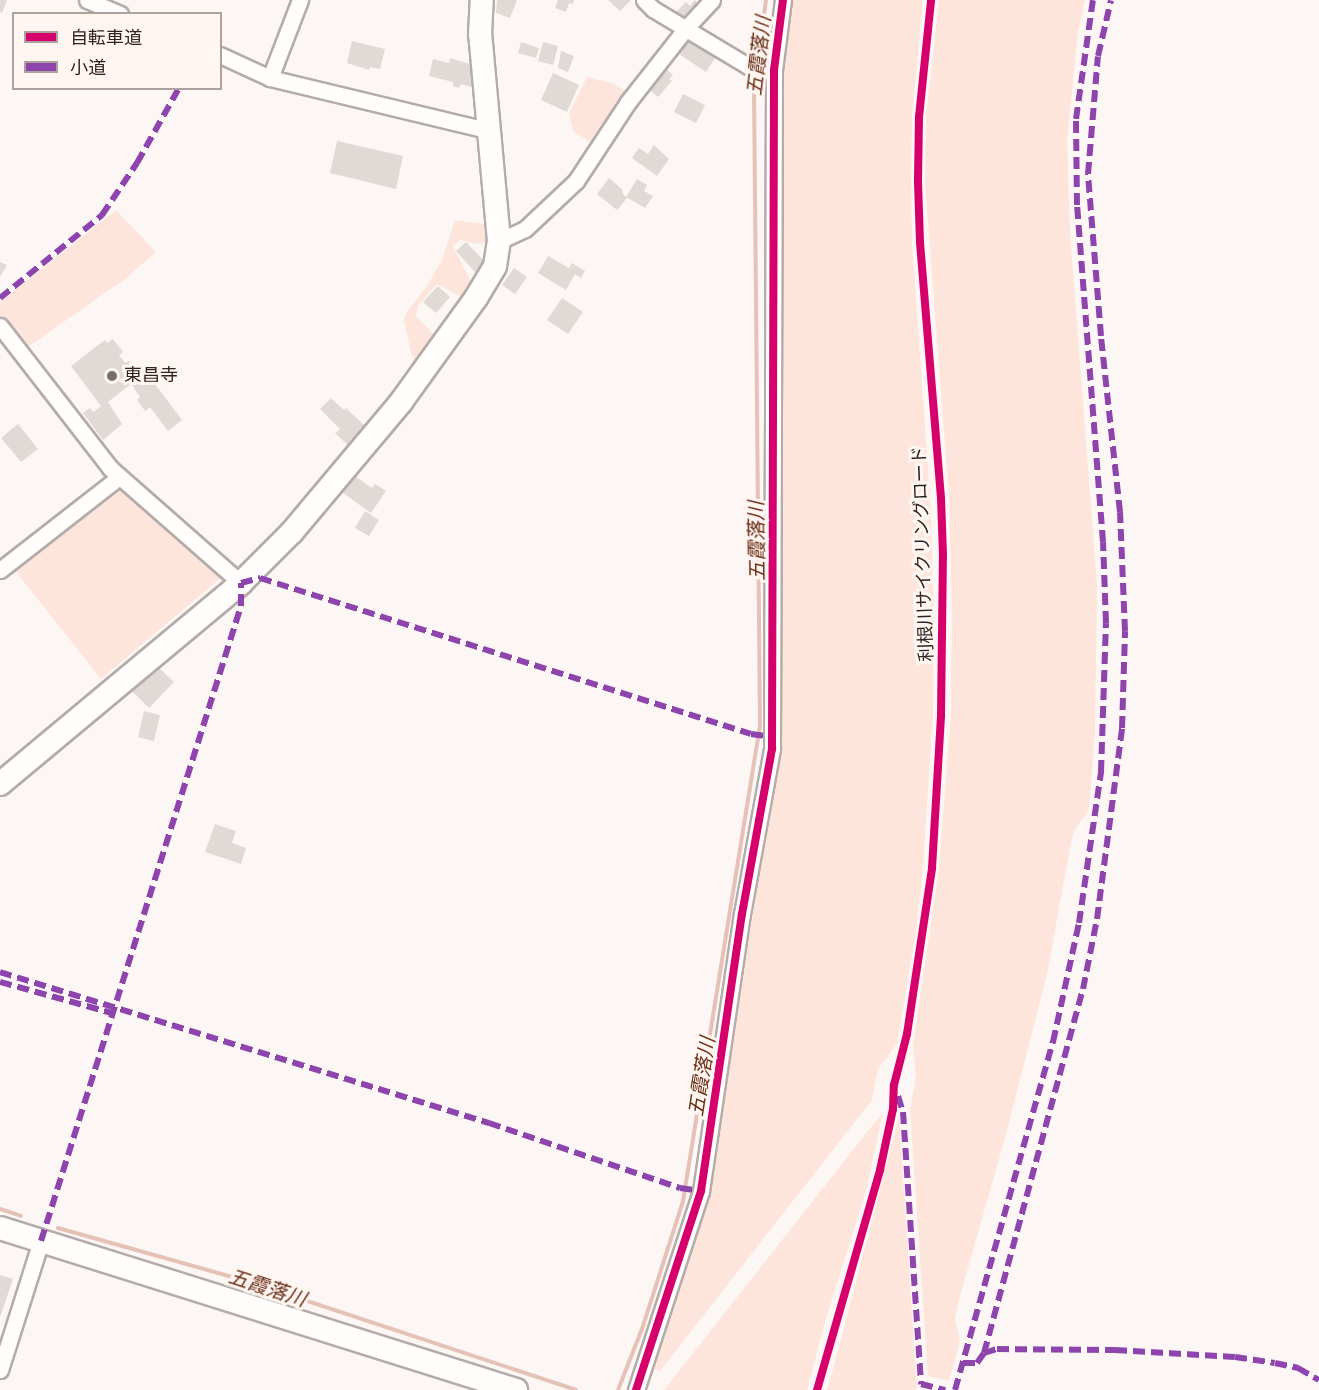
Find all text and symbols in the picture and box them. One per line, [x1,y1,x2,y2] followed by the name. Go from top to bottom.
[12,12,222,90] legend
[743,15,777,97] water label: 五霞落川
[70,26,142,51] text: 自転車道
[70,56,106,81] text: 小道
[124,365,178,387] place label: 東昌寺
[105,369,119,383] marker: 東昌寺
[909,446,939,662] street label: 利根川サイクリングロード
[745,501,771,581] water label: 五霞落川
[685,1036,721,1118] water label: 五霞落川
[225,1265,309,1313] water label: 五霞落川

